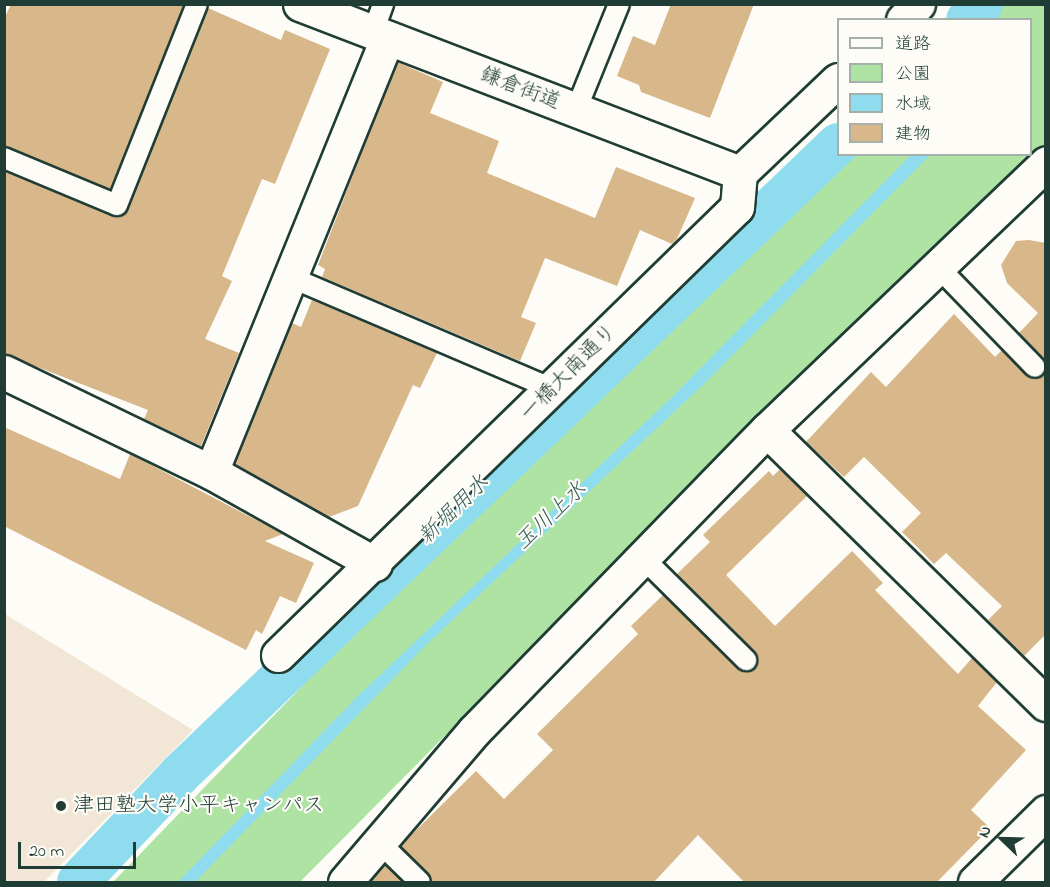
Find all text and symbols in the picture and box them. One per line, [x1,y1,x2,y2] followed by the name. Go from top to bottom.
[837,18,1032,156] legend
[895,32,931,58] text: 道路
[476,62,564,116] street label: 鎌倉街道
[895,62,931,88] text: 公園
[895,92,931,118] text: 水域
[895,122,931,148] text: 建物
[516,320,622,426] street label: 一橋大南通り
[414,471,496,551] water label: 新堀用水
[511,477,593,557] water label: 玉川上水
[73,793,325,819] place label: 津田塾大学小平キャンパス
[54,799,68,813] marker: 津田塾大学小平キャンパス
[972,809,1032,869] north arrow
[972,822,999,842] text: N
[21,830,140,868] scale bar
[29,839,64,865] text: 20 m

